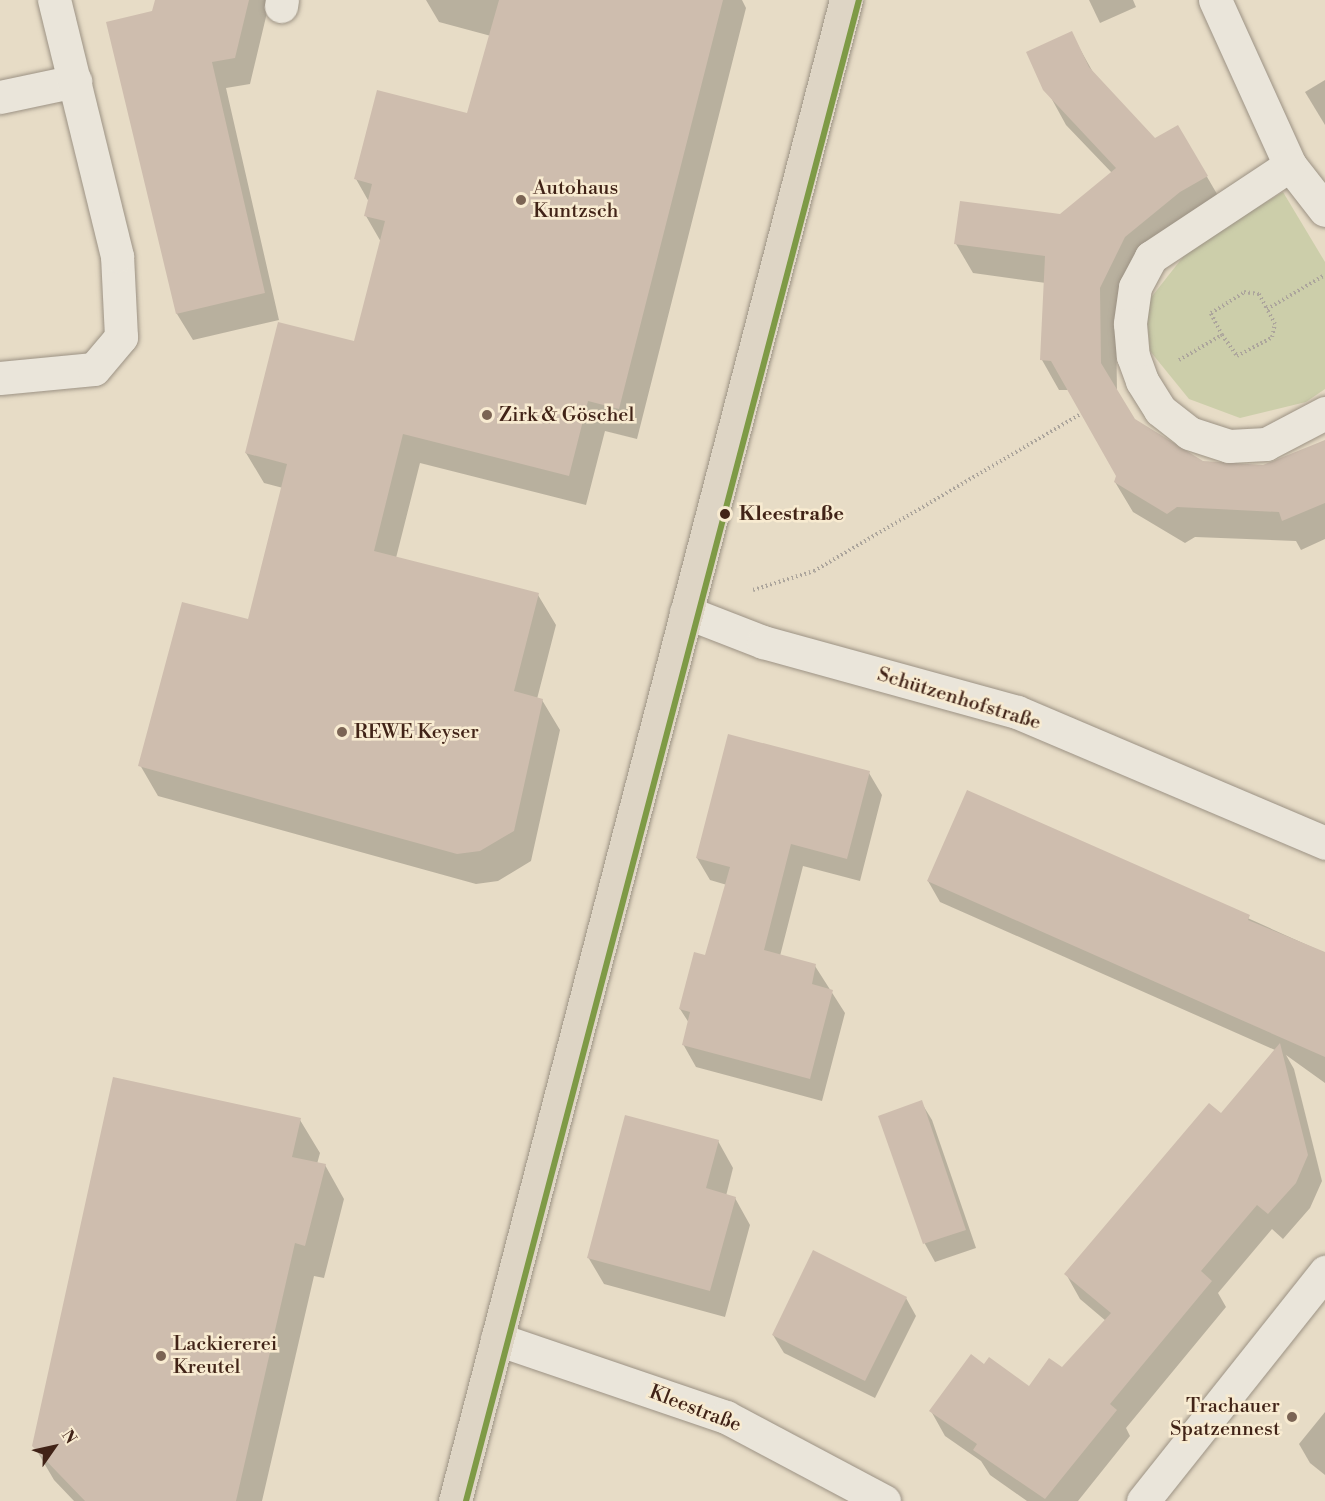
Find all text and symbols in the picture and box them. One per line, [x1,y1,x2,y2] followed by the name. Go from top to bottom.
[533,176,619,223] place label: Autohaus Kuntzsch
[514,193,528,207] marker: Autohaus Kuntzsch
[499,403,634,427] place label: Zirk & Göschel
[480,408,494,422] marker: Zirk & Göschel
[739,502,844,526] place label: Kleestraße
[716,505,734,523] marker: Kleestraße
[874,663,1044,735] street label: Schützenhofstraße
[354,720,479,744] place label: REWE Keyser
[335,725,349,739] marker: REWE Keyser
[173,1332,277,1379] place label: Lackiererei Kreutel
[154,1349,168,1363] marker: Lackiererei Kreutel
[646,1380,744,1438] street label: Kleestraße
[1170,1394,1280,1441] place label: Trachauer Spatzennest
[1285,1410,1299,1424] marker: Trachauer Spatzennest
[24,1417,84,1477] north arrow
[57,1426,81,1448] text: N

